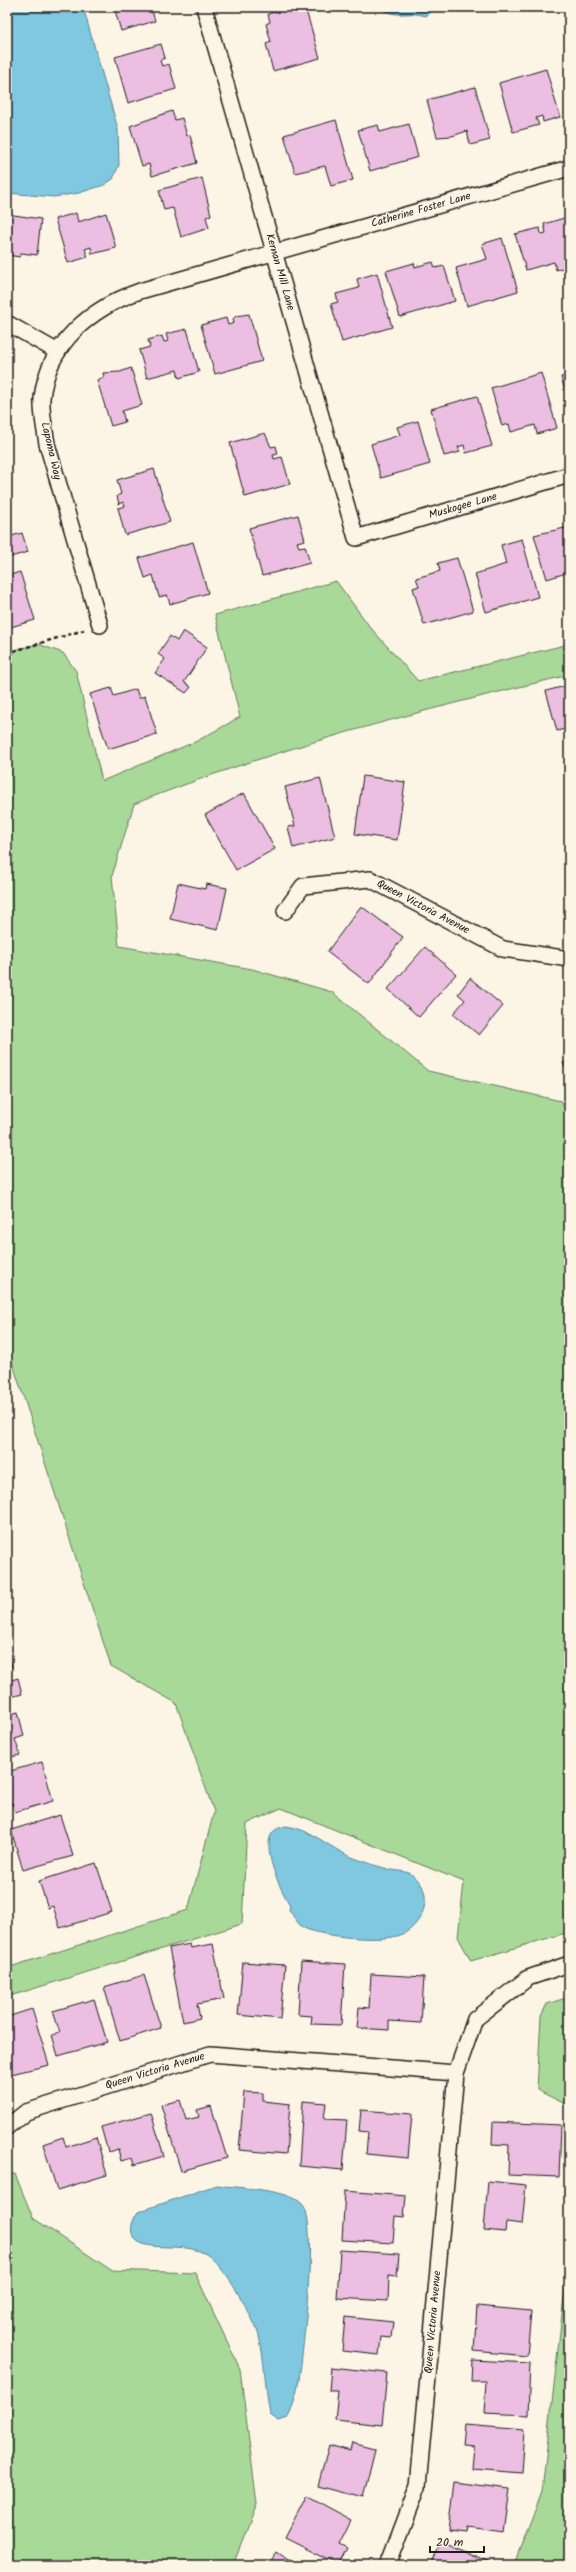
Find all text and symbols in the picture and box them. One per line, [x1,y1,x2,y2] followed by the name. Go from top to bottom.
[369,187,473,233] street label: Catherine Foster Lane
[260,231,300,313] street label: Kernan Mill Lane
[36,420,67,482] street label: Lapoma Way
[427,488,499,524] street label: Muskogee Lane
[373,875,473,939] street label: Queen Victoria Avenue
[103,2047,207,2095] street label: Queen Victoria Avenue
[420,2270,446,2374] street label: Queen Victoria Avenue
[430,2528,484,2554] scale bar
[436,2533,464,2552] text: 20 m

